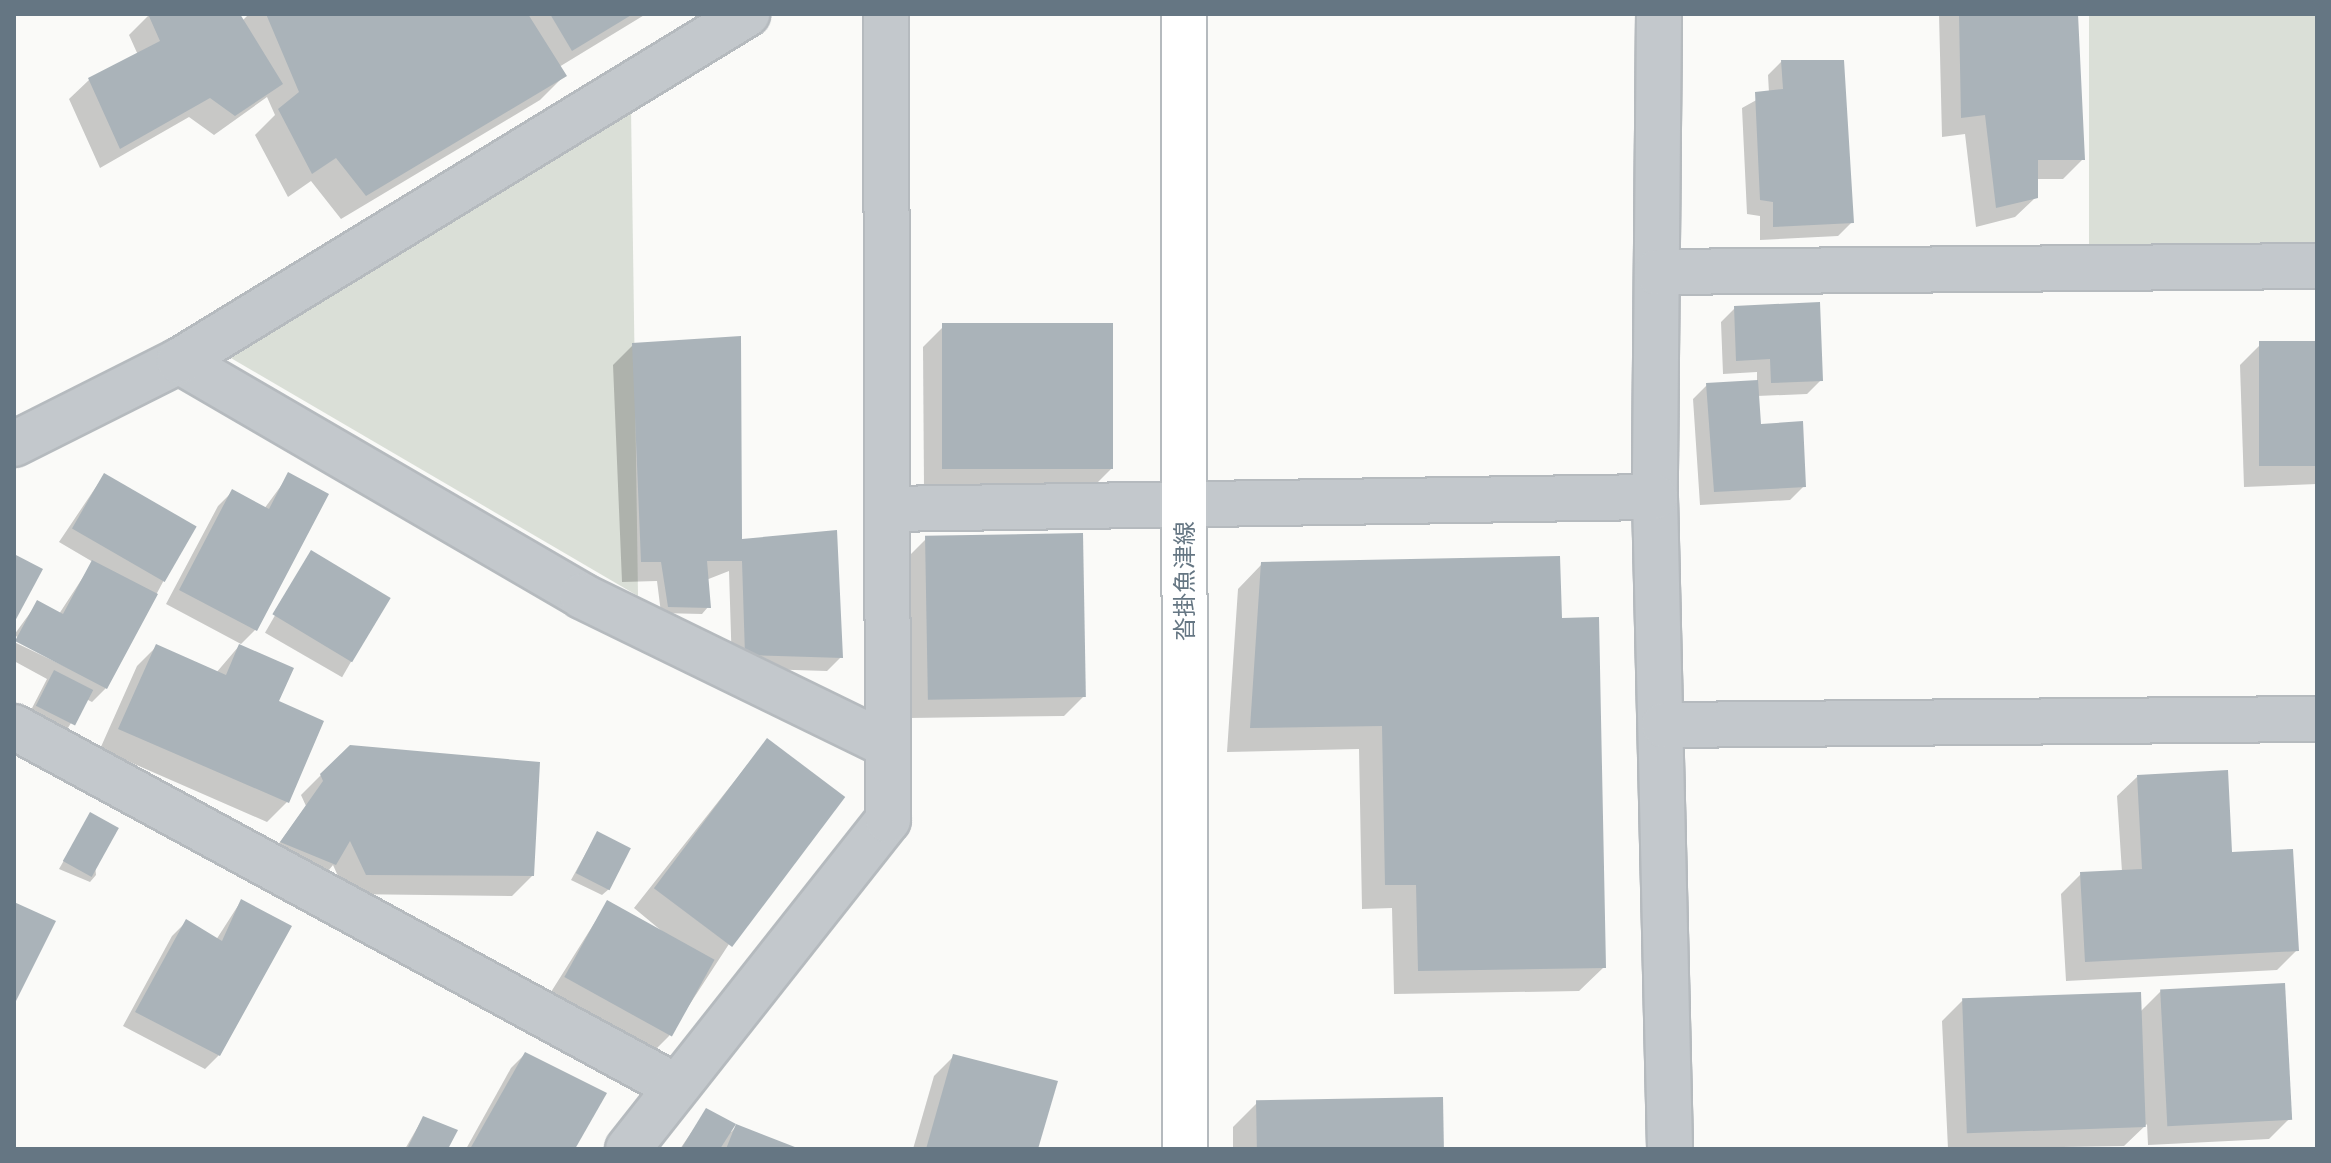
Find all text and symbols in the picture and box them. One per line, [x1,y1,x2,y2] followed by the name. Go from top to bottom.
[1172,521,1200,641] street label: 沓掛魚津線

